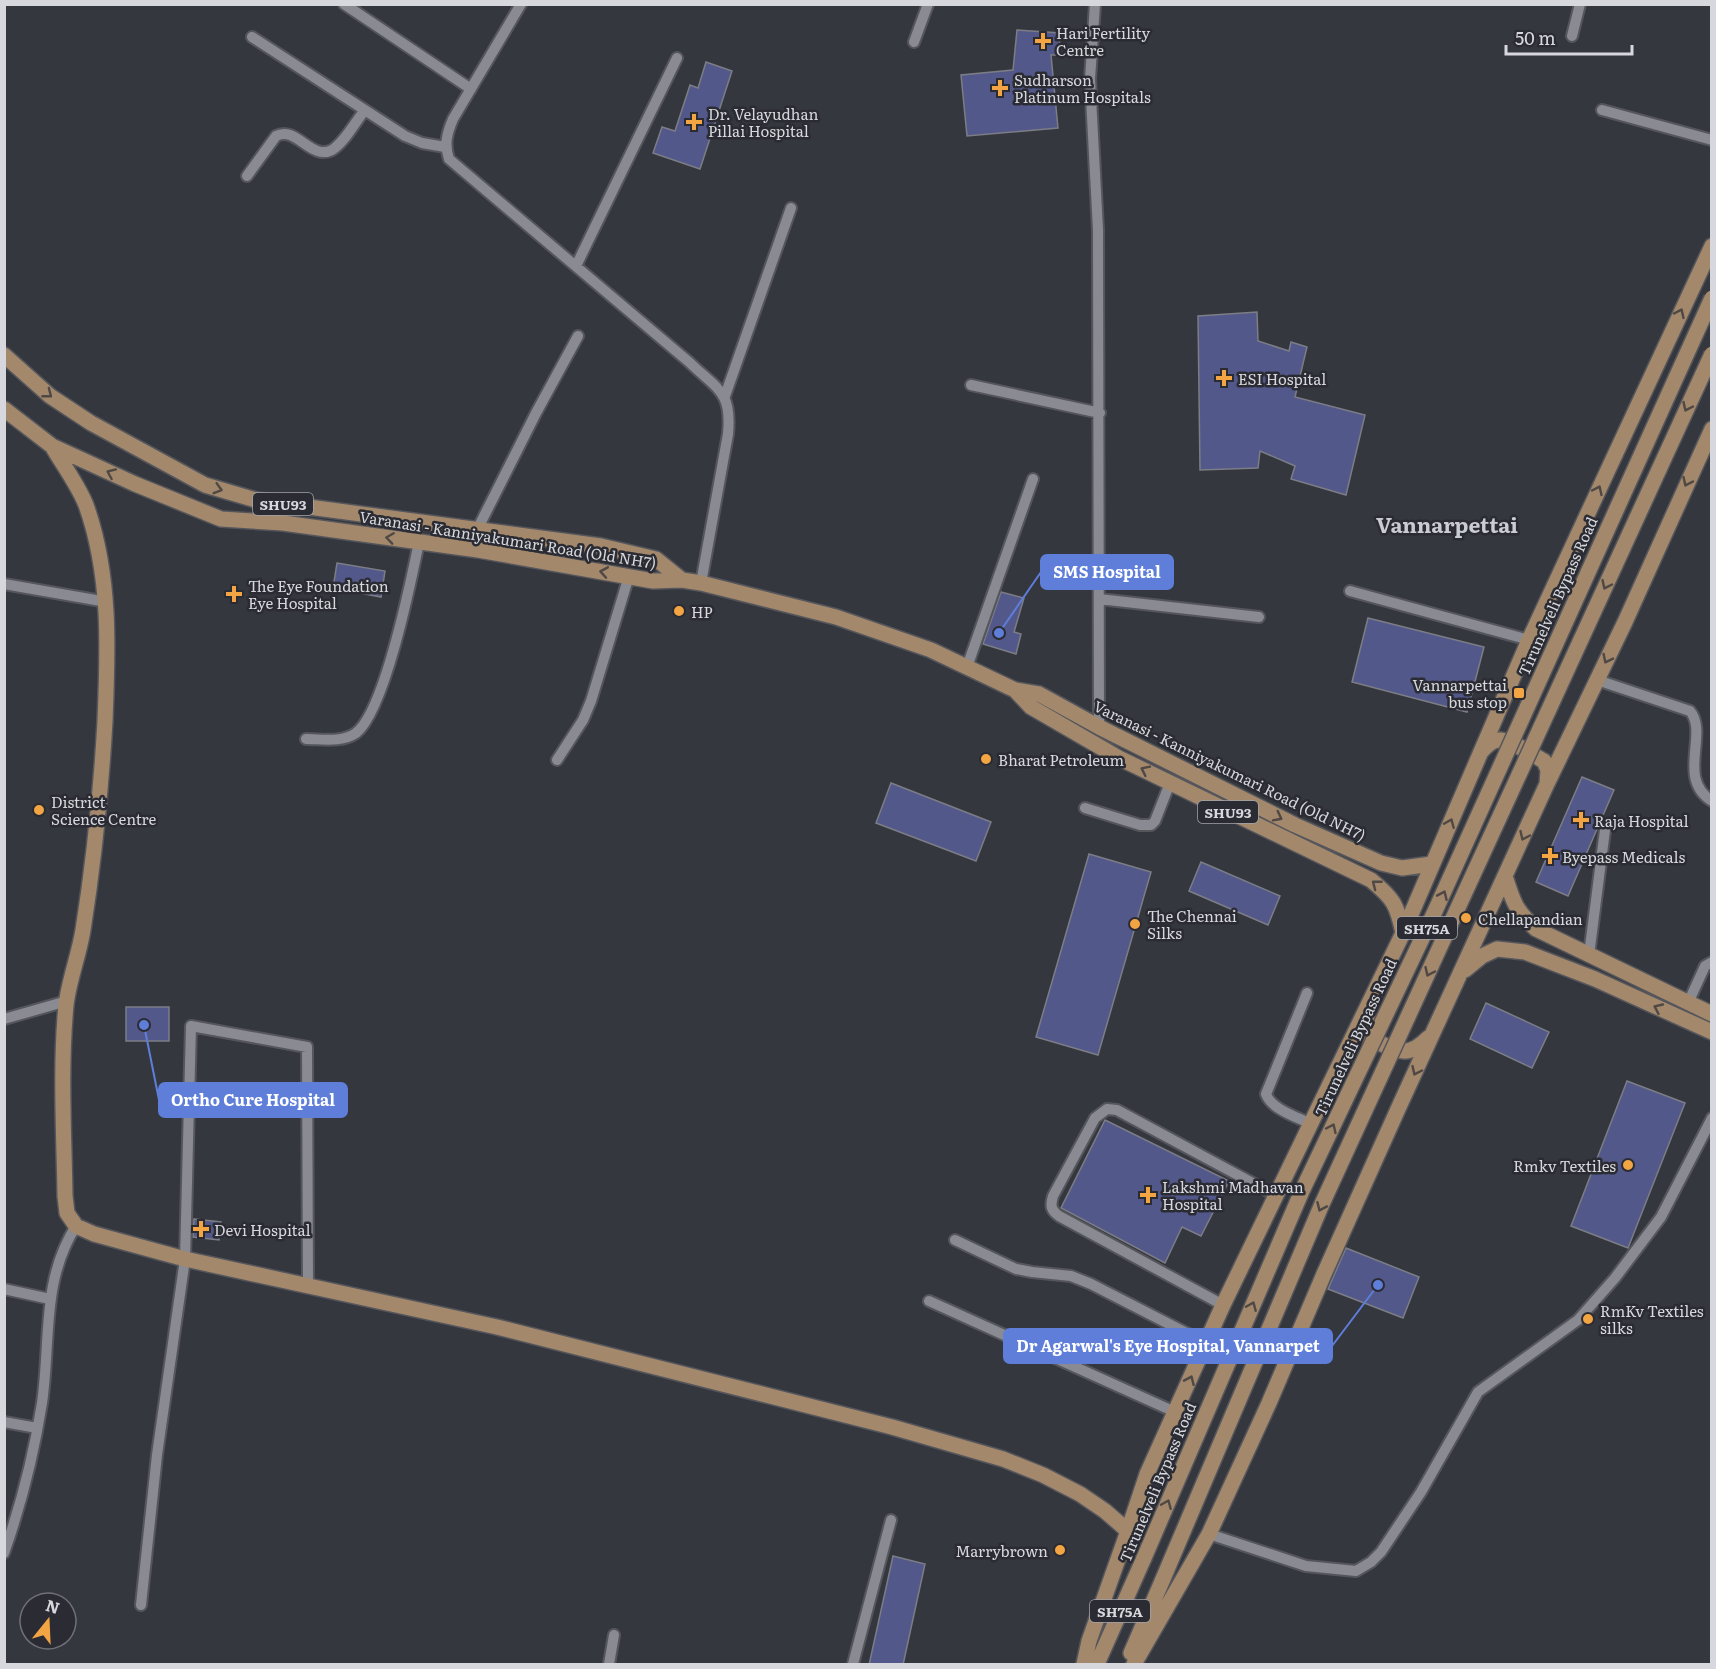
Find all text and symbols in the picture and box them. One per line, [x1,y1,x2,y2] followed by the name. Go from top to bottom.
[1506,18,1632,56] scale bar
[1056,21,1151,61] place label: Hari Fertility Centre
[1515,24,1556,51] text: 50 m
[1034,32,1052,50] marker: Hari Fertility Centre
[1014,68,1151,108] place label: Sudharson Platinum Hospitals
[991,79,1009,97] marker: Sudharson Platinum Hospitals
[708,102,818,142] place label: Dr. Velayudhan Pillai Hospital
[685,113,703,131] marker: Dr. Velayudhan Pillai Hospital
[1673,309,1685,320] one-way arrow
[1238,367,1326,390] place label: ESI Hospital
[1215,369,1233,387] marker: ESI Hospital
[42,386,53,397] one-way arrow
[1683,401,1695,412] one-way arrow
[106,469,117,481] one-way arrow
[1682,475,1694,486] one-way arrow
[212,482,223,494] one-way arrow
[1591,486,1603,497] one-way arrow
[253,493,313,515] road number: SHU93
[358,504,658,574] street label: Varanasi - Kanniyakumari Road (Old NH7)
[1376,508,1518,539] district label: Vannarpettai
[1512,513,1602,679] street label: Tirunelveli Bypass Road
[386,532,395,544] one-way arrow
[1041,555,1173,589] callout: SMS Hospital
[1053,559,1161,583] text: SMS Hospital
[599,566,609,579] one-way arrow
[248,574,389,614] place label: The Eye Foundation Eye Hospital
[1602,578,1614,589] one-way arrow
[225,585,243,603] marker: The Eye Foundation Eye Hospital
[691,600,713,623] place label: HP
[672,604,686,618] marker: HP
[1602,653,1614,664] one-way arrow
[1412,673,1507,713] place label: Vannarpettai bus stop
[1512,686,1526,700] marker: Vannarpettai bus stop
[1090,694,1370,846] street label: Varanasi - Kanniyakumari Road (Old NH7)
[998,748,1124,771] place label: Bharat Petroleum
[979,752,993,766] marker: Bharat Petroleum
[1140,766,1151,778] one-way arrow
[51,790,156,830] place label: District Science Centre
[1198,801,1258,823] road number: SHU93
[32,803,46,817] marker: District Science Centre
[1272,809,1283,821] one-way arrow
[1594,809,1689,832] place label: Raja Hospital
[1572,811,1590,829] marker: Raja Hospital
[1443,818,1455,829] one-way arrow
[1520,830,1532,841] one-way arrow
[1562,845,1686,868] place label: Byepass Medicals
[1543,849,1557,863] marker: Byepass Medicals
[1371,881,1382,892] one-way arrow
[1435,890,1447,901] one-way arrow
[1147,904,1237,944] place label: The Chennai Silks
[1478,907,1583,930] place label: Chellapandian
[1459,911,1473,925] marker: Chellapandian
[1128,917,1142,931] marker: The Chennai Silks
[1397,917,1457,939] road number: SH75A
[1308,954,1402,1120] street label: Tirunelveli Bypass Road
[1424,966,1436,977] one-way arrow
[1654,1003,1665,1015] one-way arrow
[1412,1064,1424,1075] one-way arrow
[159,1083,347,1117] callout: Ortho Cure Hospital
[171,1087,335,1111] text: Ortho Cure Hospital
[1324,1123,1336,1134] one-way arrow
[1513,1154,1616,1177] place label: Rmkv Textiles
[1621,1158,1635,1172] marker: Rmkv Textiles
[1162,1175,1304,1215] place label: Lakshmi Madhavan Hospital
[1139,1186,1157,1204] marker: Lakshmi Madhavan Hospital
[1316,1200,1328,1211] one-way arrow
[214,1218,311,1241] place label: Devi Hospital
[192,1220,210,1238] marker: Devi Hospital
[1600,1299,1704,1339] place label: RmKv Textiles silks
[1245,1301,1257,1312] one-way arrow
[1581,1312,1595,1326] marker: RmKv Textiles silks
[1004,1329,1332,1363] callout: Dr Agarwal's Eye Hospital, Vannarpet
[1016,1333,1320,1357] text: Dr Agarwal's Eye Hospital, Vannarpet
[1182,1375,1194,1386] one-way arrow
[1113,1398,1201,1566] street label: Tirunelveli Bypass Road
[1160,1500,1172,1511] one-way arrow
[955,1539,1048,1562] place label: Marrybrown
[1053,1543,1067,1557] marker: Marrybrown
[18,1591,78,1651] north arrow
[43,1592,63,1619] text: N
[1090,1600,1150,1622] road number: SH75A

